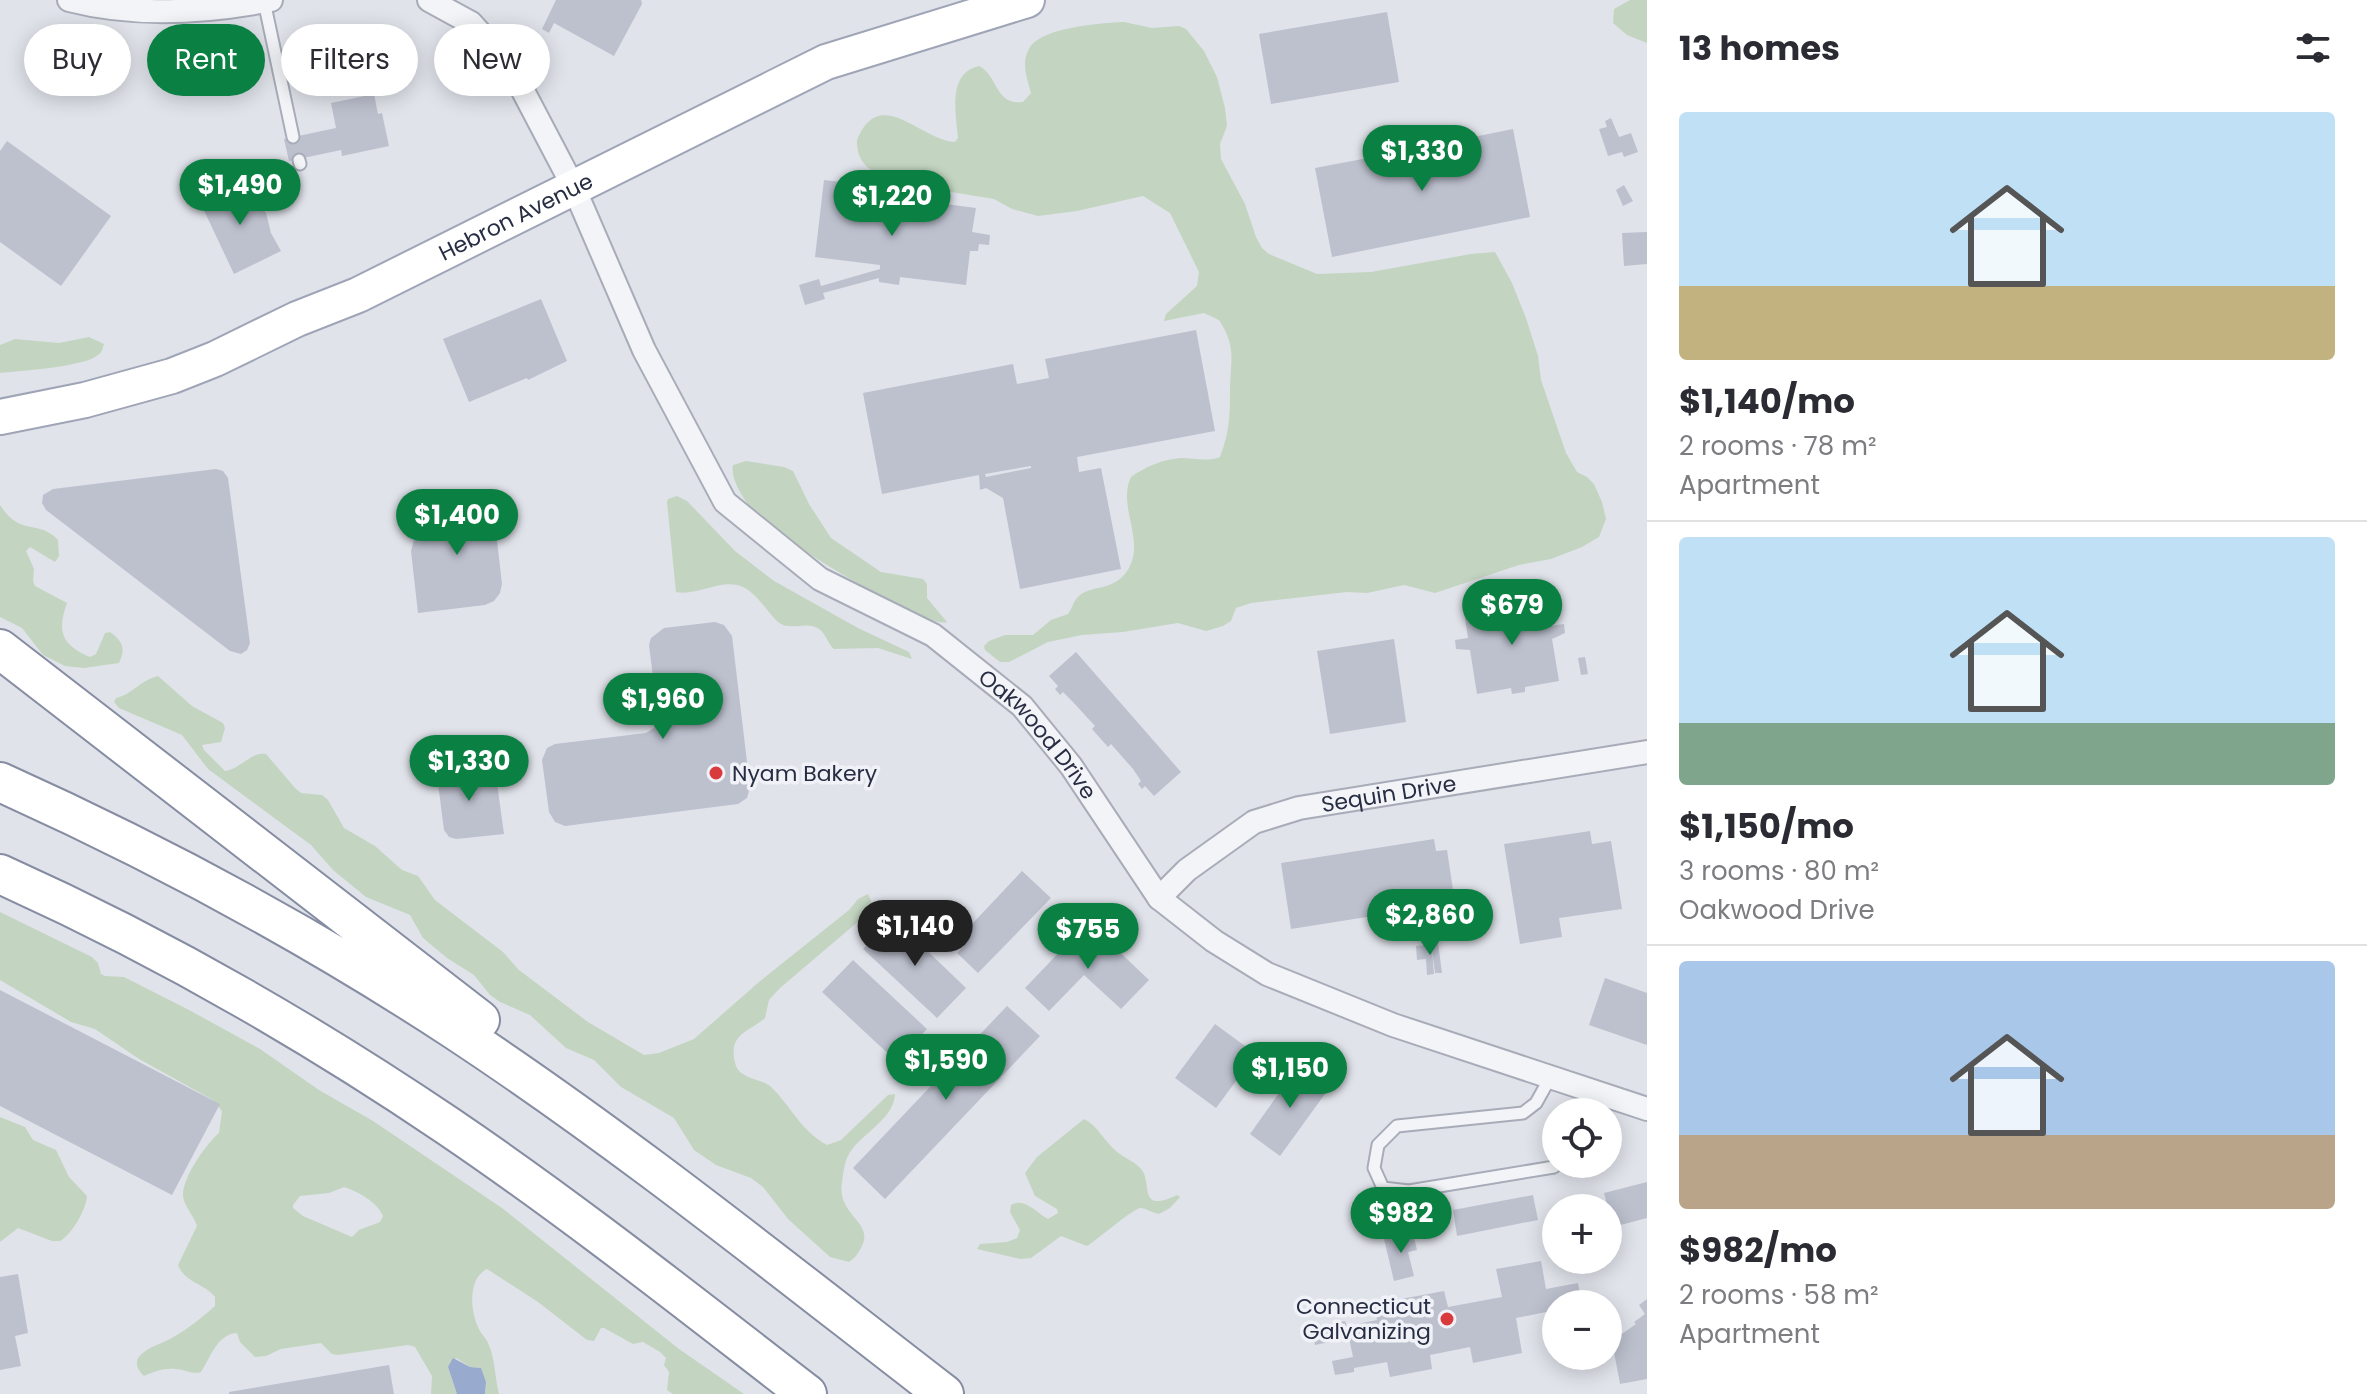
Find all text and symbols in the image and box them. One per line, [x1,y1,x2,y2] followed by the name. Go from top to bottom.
[24,24,131,96] chip: Buy
[147,24,265,96] chip: Rent
[281,24,418,96] chip: Filters
[434,24,550,96] chip: New
[1679,24,1840,72] text: 13 homes
[2291,26,2335,70] icon: filters
[1357,125,1487,193] pin: $1,330
[1381,133,1463,169] text: $1,330
[175,159,305,227] pin: $1,490
[1935,164,2079,308] icon: home
[433,166,598,268] street label: Hebron Avenue
[198,167,282,203] text: $1,490
[827,170,957,238] pin: $1,220
[852,178,933,214] text: $1,220
[1679,377,1855,425] text: $1,140/mo
[1679,428,1877,464] text: 2 rooms · 78 m²
[1679,467,1820,503] text: Apartment
[392,489,522,557] pin: $1,400
[414,497,500,533] text: $1,400
[1465,579,1559,647] pin: $679
[1480,587,1544,623] text: $679
[1935,589,2079,733] icon: home
[972,662,1104,805] street label: Oakwood Drive
[598,673,728,741] pin: $1,960
[621,681,705,717] text: $1,960
[404,735,534,803] pin: $1,330
[428,743,510,779] text: $1,330
[732,758,878,789] place label: Nyam Bakery
[707,764,725,782] marker: Nyam Bakery
[1319,768,1458,820] street label: Sequin Drive
[1679,802,1854,850] text: $1,150/mo
[1679,853,1879,889] text: 3 rooms · 80 m²
[1365,889,1495,957] pin: $2,860
[1679,892,1875,928] text: Oakwood Drive
[1385,897,1475,933] text: $2,860
[850,900,980,968] pin: $1,140
[1041,903,1135,971] pin: $755
[876,908,954,944] text: $1,140
[1056,911,1120,947] text: $755
[1935,1013,2079,1157] icon: home
[881,1034,1011,1102] pin: $1,590
[904,1042,988,1078] text: $1,590
[1225,1042,1355,1110] pin: $1,150
[1251,1050,1329,1086] text: $1,150
[1542,1098,1622,1370] map controls
[1542,1098,1622,1178] button: locate
[1354,1187,1448,1255] pin: $982
[1542,1194,1622,1274] button: +
[1369,1195,1433,1231] text: $982
[1679,1226,1837,1274] text: $982/mo
[1679,1277,1879,1313] text: 2 rooms · 58 m²
[1542,1290,1622,1370] button: −
[1296,1291,1431,1347] place label: Connecticut Galvanizing
[1438,1310,1456,1328] marker: Connecticut Galvanizing
[1679,1316,1820,1352] text: Apartment

